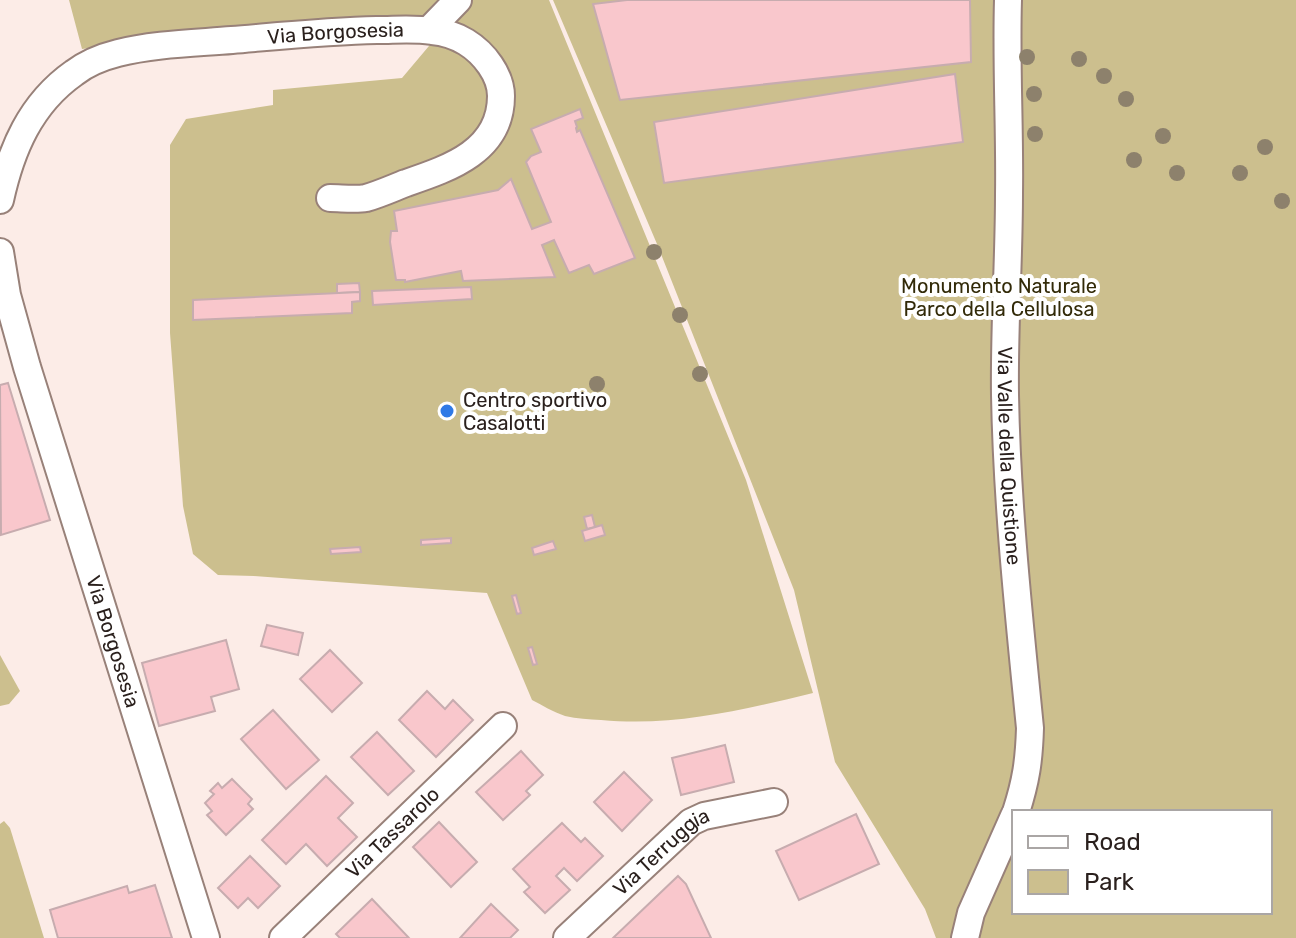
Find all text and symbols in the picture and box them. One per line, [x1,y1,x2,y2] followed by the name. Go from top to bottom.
[266,17,404,49] street label: Via Borgosesia
[901,274,1097,321] park label: Monumento Naturale Parco della Cellulosa
[993,346,1026,566] street label: Via Valle della Quistione
[463,388,607,435] place label: Centro sportivo Casalotti
[438,402,456,420] marker: Centro sportivo Casalotti
[81,573,145,711] street label: Via Borgosesia
[341,782,444,883] street label: Via Tassarolo
[608,803,713,901] street label: Via Terruggia
[1012,810,1272,914] legend
[1084,828,1141,856] text: Road
[1084,868,1135,896] text: Park

